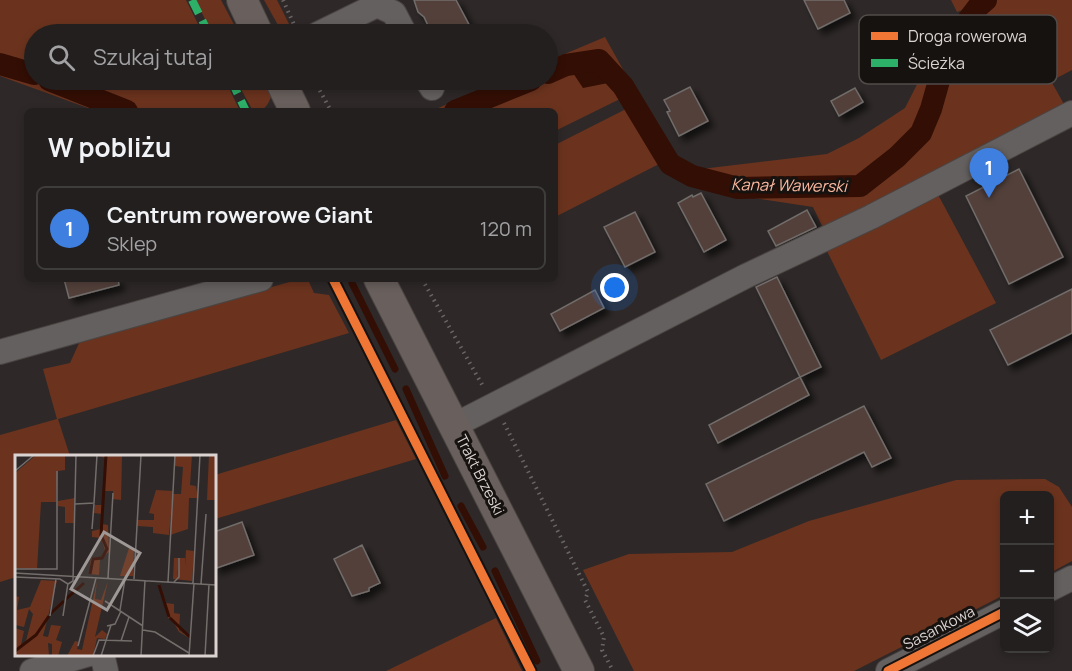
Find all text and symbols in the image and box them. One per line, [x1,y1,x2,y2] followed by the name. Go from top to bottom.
[859,15,1057,84] legend
[24,24,558,90] search box
[908,25,1027,47] text: Droga rowerowa
[45,41,78,74] icon: search
[93,42,213,72] text: Szukaj tutaj
[908,52,965,74] text: Ścieżka
[48,129,171,165] text: W pobliżu
[970,148,1008,198] pin: 1
[731,173,849,197] water label: Kanał Wawerski
[107,200,373,230] text: Centrum rowerowe Giant
[65,215,74,242] text: 1
[480,215,532,242] text: 120 m
[107,230,157,257] text: Sklep
[600,273,629,302] your location
[451,431,510,519] street label: Trakt Brzeski
[15,455,216,656] inset map
[1000,491,1054,653] map controls
[1000,491,1054,545] button: +
[1000,545,1054,599] button: −
[1000,599,1054,653] button: layers
[899,601,978,655] street label: Sasankowa

